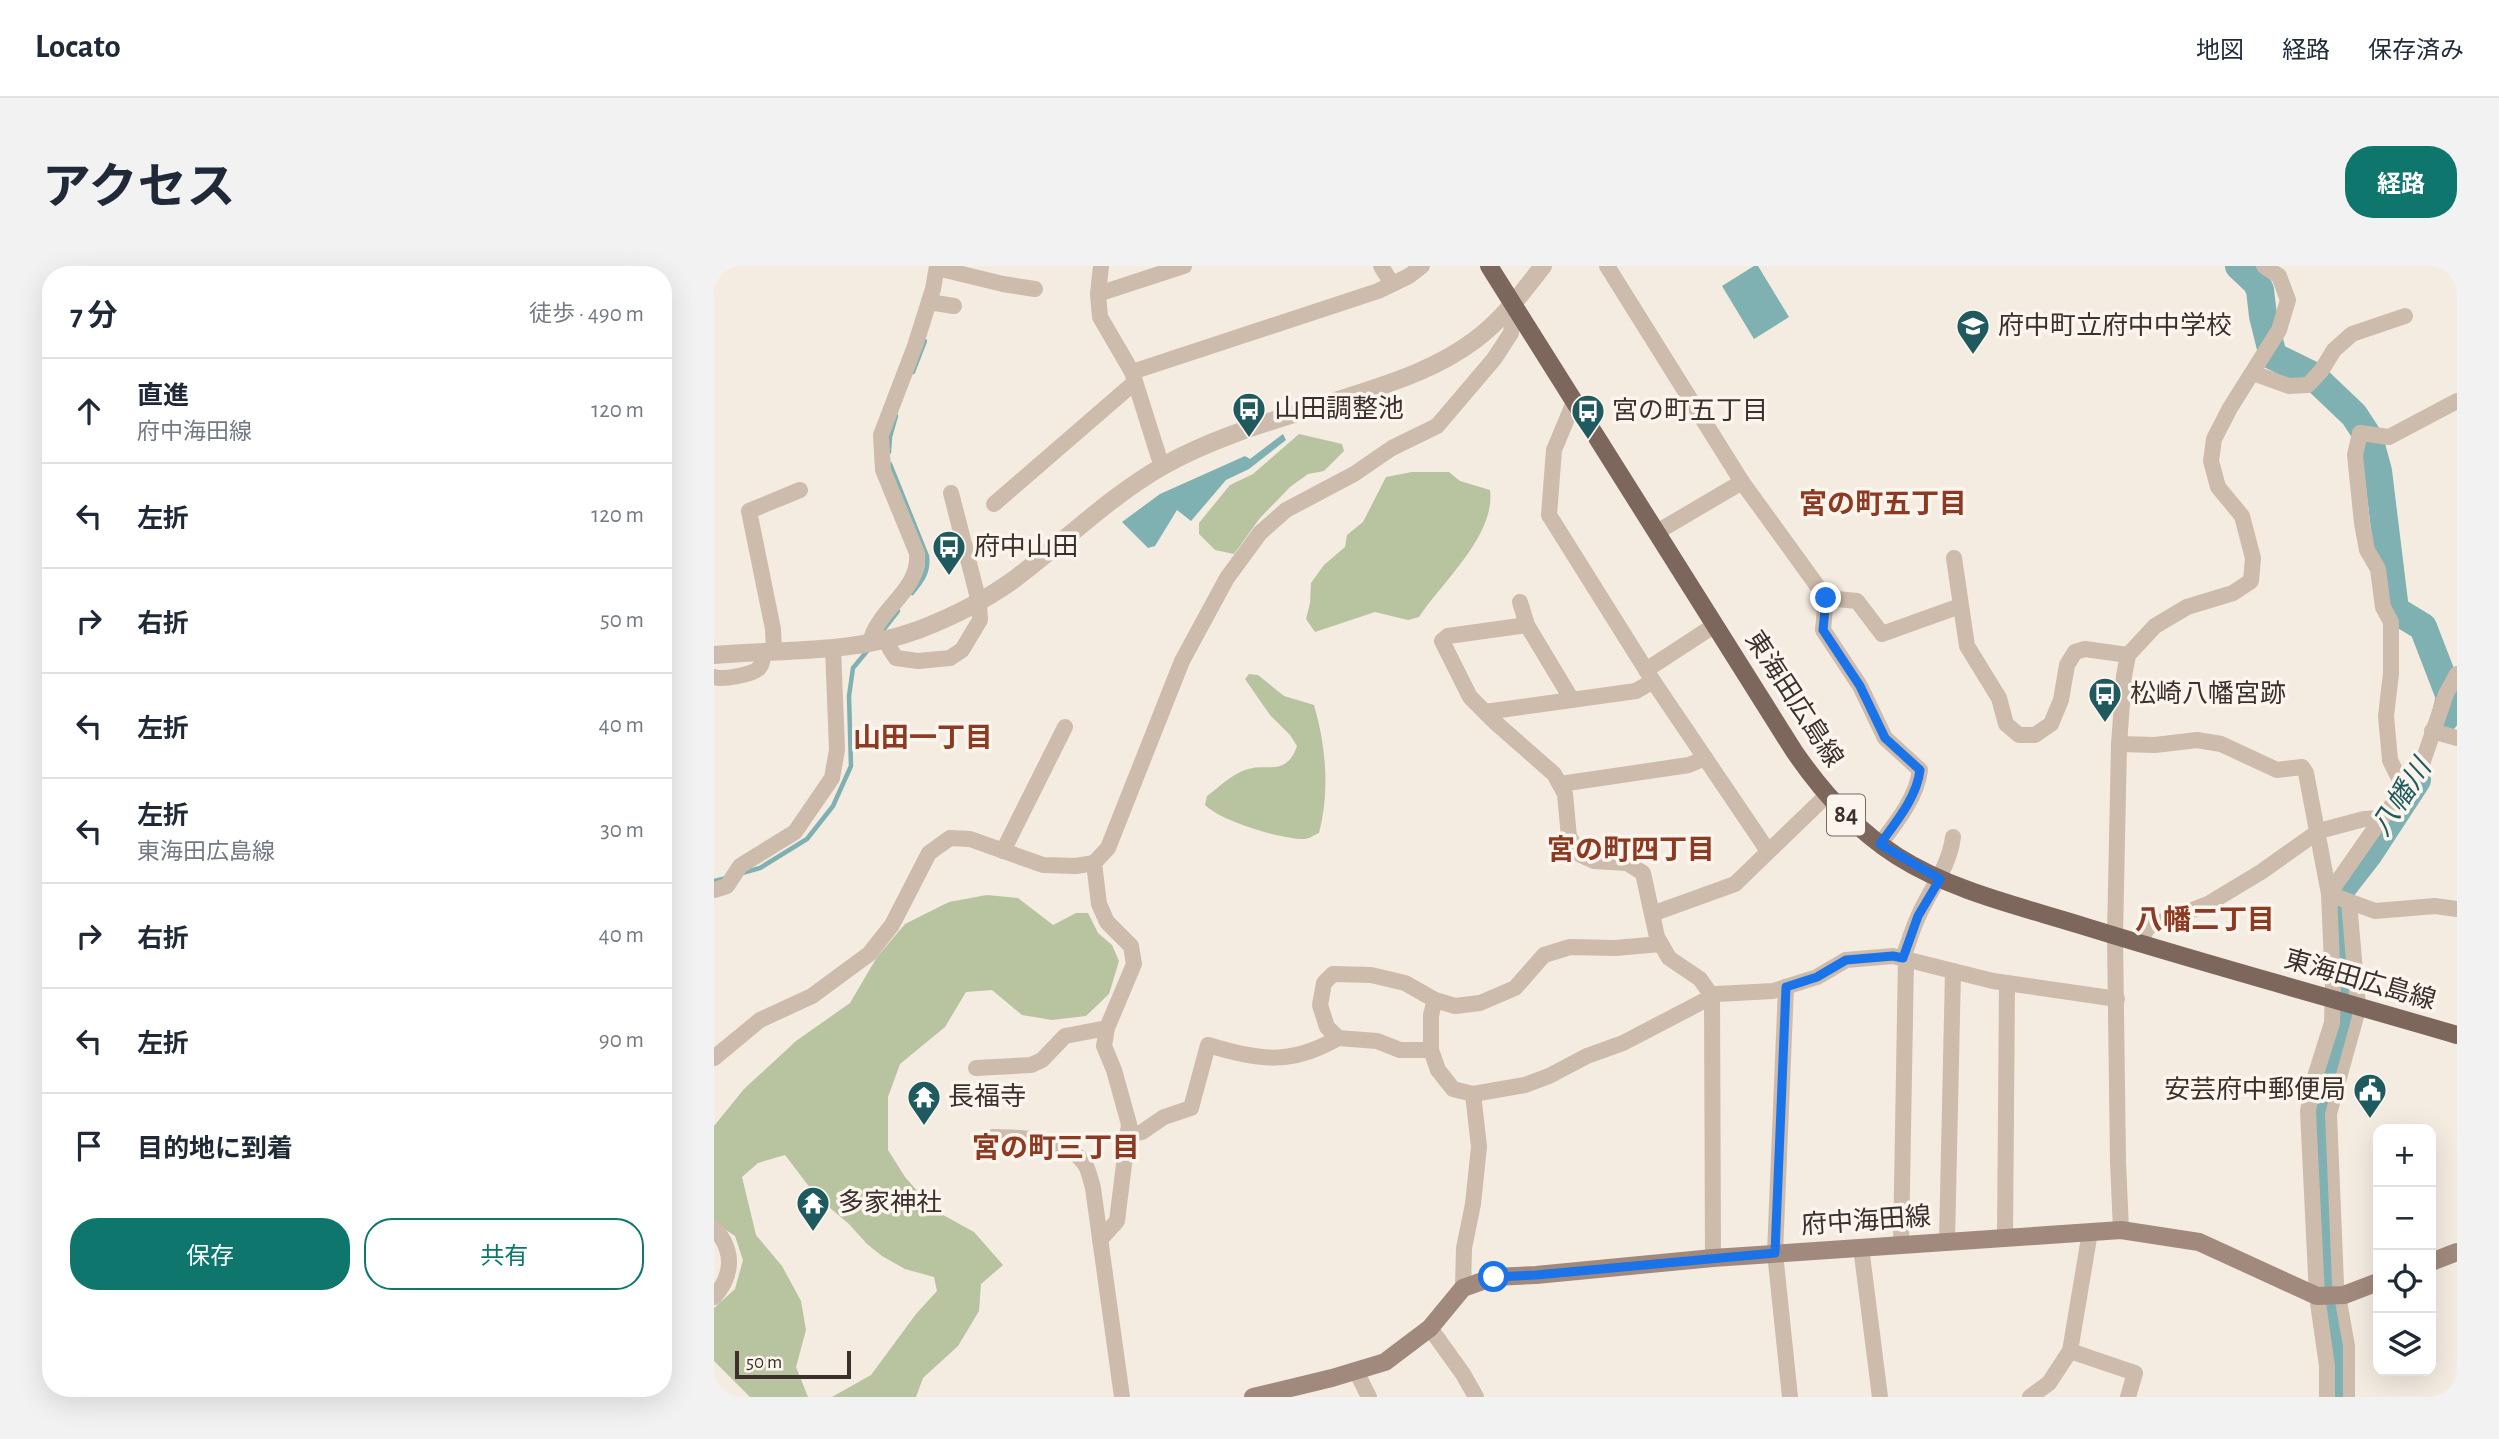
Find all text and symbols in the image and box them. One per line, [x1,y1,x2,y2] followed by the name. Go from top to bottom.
[35,31,121,64] text: Locato
[2196,39,2244,63] text: 地図
[2282,39,2330,63] text: 経路
[2368,39,2464,63] text: 保存済み
[2345,146,2457,218] button: 経路
[42,164,236,213] text: アクセス
[70,301,118,331] text: 7 分
[529,303,644,326] text: 徒歩 · 490 m
[1954,307,1992,356] school or university icon: 府中町立府中中学校
[1998,311,2232,339] place label: 府中町立府中中学校
[137,383,189,409] text: 直進
[1230,390,1268,439] bus stop icon: 山田調整池
[70,392,108,430] icon: ahead
[1569,392,1607,441] bus stop icon: 宮の町五丁目
[1274,395,1404,422] place label: 山田調整池
[1612,397,1768,424] place label: 宮の町五丁目
[591,399,644,422] text: 120 m
[137,421,252,444] text: 府中海田線
[1799,489,1967,519] district label: 宮の町五丁目
[70,497,108,535] icon: left
[591,504,644,527] text: 120 m
[137,506,189,532] text: 左折
[930,528,968,577] bus stop icon: 府中山田
[974,533,1078,560] place label: 府中山田
[1810,582,1841,613] route end
[70,602,108,640] icon: right
[600,609,644,632] text: 50 m
[137,611,189,637] text: 右折
[1741,625,1849,772] street label: 東海田広島線
[2086,675,2124,724] bus stop icon: 松崎八幡宮跡
[2130,680,2286,707] place label: 松崎八幡宮跡
[70,707,108,745] icon: left
[599,714,644,737] text: 40 m
[137,716,189,742] text: 左折
[853,724,993,753] district label: 山田一丁目
[2366,752,2438,841] water label: 八幡川
[1827,794,1865,836] road number: 84
[137,803,189,829] text: 左折
[70,812,108,850] icon: left
[600,819,644,842] text: 30 m
[1547,835,1715,865] district label: 宮の町四丁目
[137,841,275,864] text: 東海田広島線
[2135,905,2275,935] district label: 八幡二丁目
[70,917,108,955] icon: right
[599,924,644,947] text: 40 m
[137,926,189,952] text: 右折
[2281,944,2439,1014] street label: 東海田広島線
[70,1022,108,1060] icon: left
[599,1029,644,1052] text: 90 m
[137,1031,189,1057] text: 左折
[2351,1071,2389,1120] public building icon: 安芸府中郵便局
[2164,1076,2346,1103] place label: 安芸府中郵便局
[905,1078,943,1127] temple icon: 長福寺
[948,1083,1026,1110] place label: 長福寺
[2373,1124,2436,1376] map controls
[2373,1124,2436,1187] button: +
[70,1127,108,1165] icon: arrive
[972,1133,1140,1163] district label: 宮の町三丁目
[137,1136,293,1162] text: 目的地に到着
[794,1184,832,1233] temple icon: 多家神社
[2373,1187,2436,1250] button: −
[838,1189,942,1216] place label: 多家神社
[1800,1202,1932,1239] street label: 府中海田線
[70,1218,350,1290] button: 保存
[364,1218,644,1290] button: 共有
[2373,1250,2436,1313] button: locate
[1478,1261,1509,1292] route start
[2373,1313,2436,1376] button: layers
[735,1348,850,1380] scale bar
[746,1353,782,1372] text: 50 m

